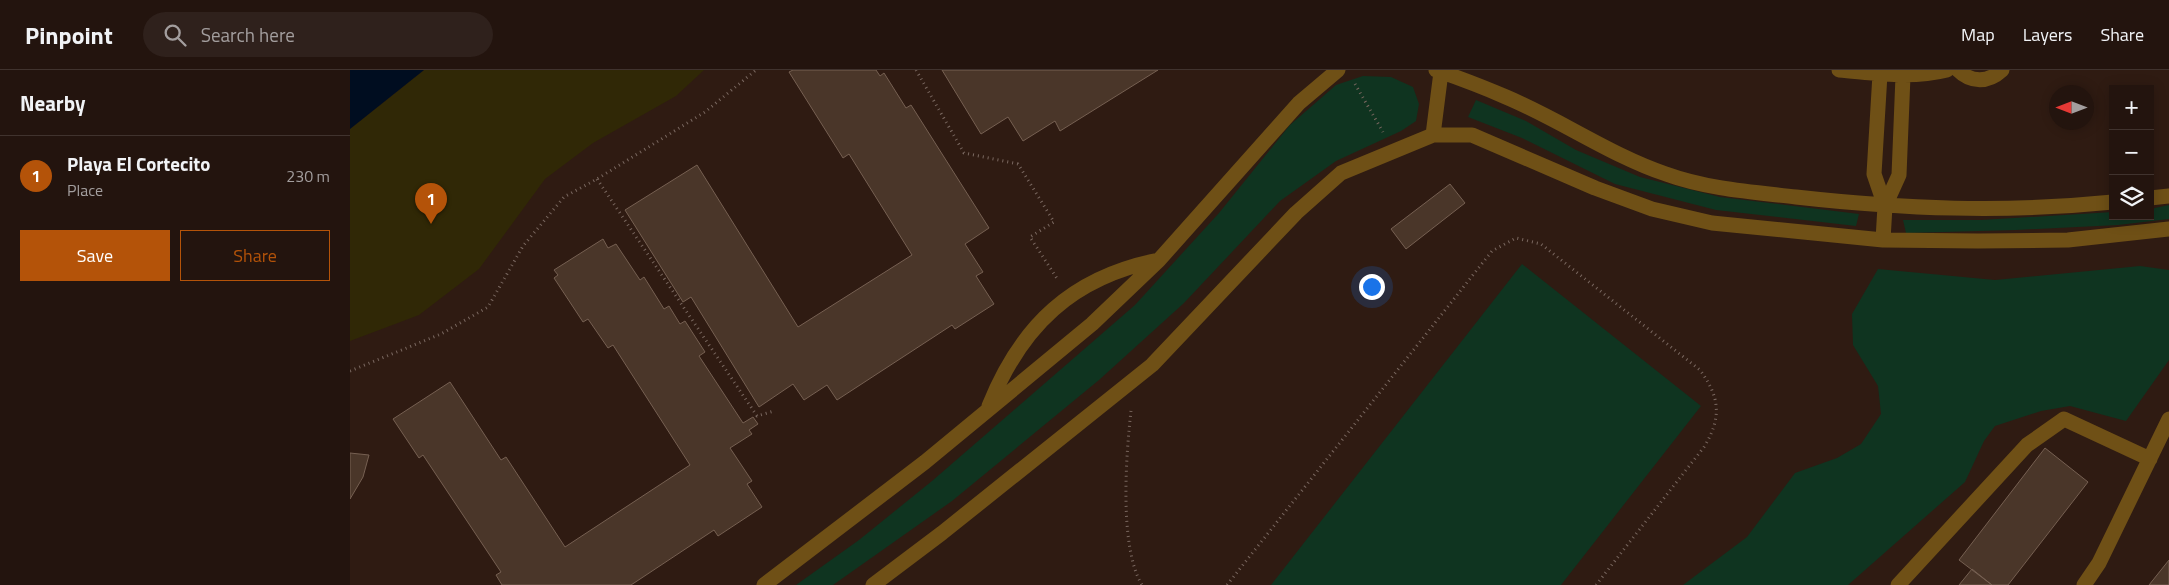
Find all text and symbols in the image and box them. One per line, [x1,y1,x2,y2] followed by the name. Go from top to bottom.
[143,12,493,57] search box
[25,17,113,53] text: Pinpoint
[201,20,295,49] text: Search here
[161,21,189,49] icon: search
[1961,21,1995,48] text: Map
[2023,21,2072,48] text: Layers
[2100,21,2144,48] text: Share
[2049,85,2094,130] north arrow
[2109,85,2154,220] map controls
[2109,85,2154,130] button: +
[20,87,85,119] text: Nearby
[2109,130,2154,175] button: −
[67,149,210,178] text: Playa El Cortecito
[32,164,40,188] text: 1
[286,164,330,188] text: 230 m
[2109,175,2154,220] button: layers
[67,178,103,202] text: Place
[415,183,447,224] pin: 1
[20,230,170,281] button: Save
[180,230,330,281] button: Share
[1359,274,1385,300] your location

